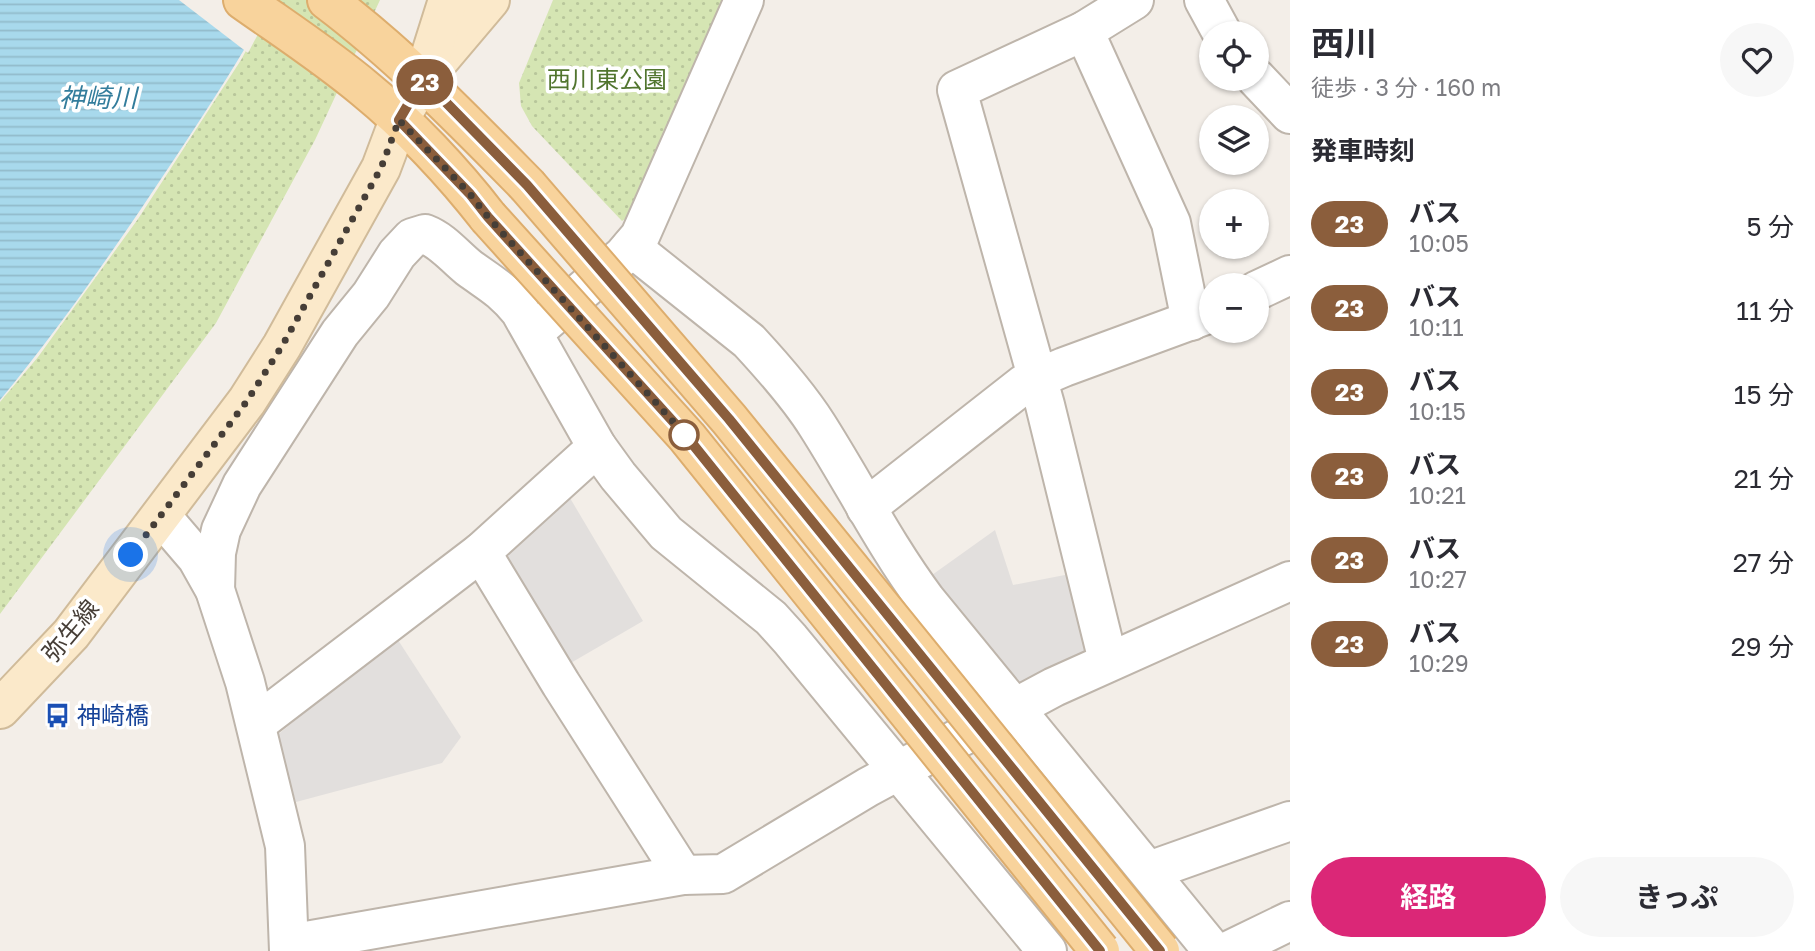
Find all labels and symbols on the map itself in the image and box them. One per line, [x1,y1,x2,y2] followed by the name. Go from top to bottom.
[394,59,457,105] line badge: 23
[547,64,667,93] park label: 西川東公園
[59,82,140,113] water label: 神崎川
[669,420,699,450] unlabelled marker
[113,537,148,572] your location
[36,593,104,667] street label: 弥生線
[77,700,149,729] place label: 神崎橋
[43,702,71,730] bus stop icon: 神崎橋

